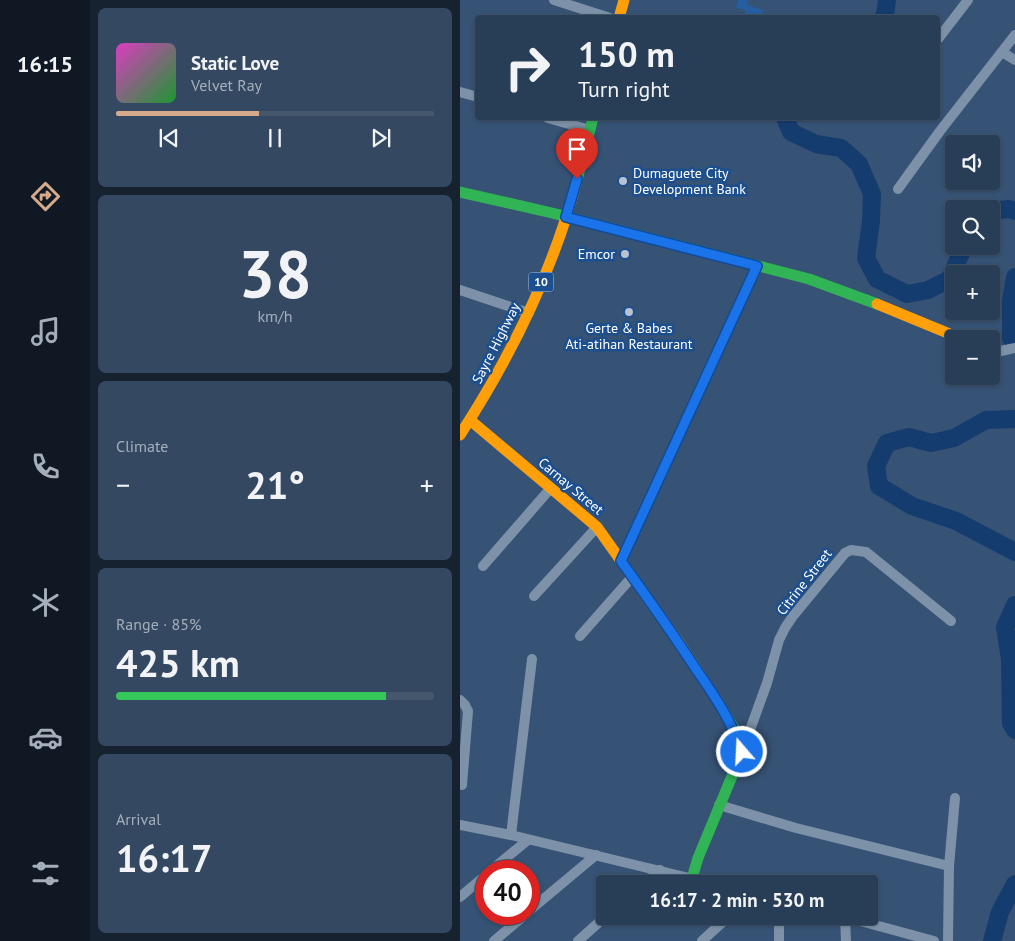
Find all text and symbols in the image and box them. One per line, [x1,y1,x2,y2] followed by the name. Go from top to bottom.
[578,31,675,77] text: 150 m
[495,35,560,100] icon: right
[17,50,73,78] text: 16:15
[191,51,279,75] text: Static Love
[191,75,262,95] text: Velvet Ray
[578,75,670,103] text: Turn right
[155,124,183,152] icon: previous
[261,124,289,152] icon: pause
[367,124,395,152] icon: next
[556,128,598,179] pin
[563,135,591,163] icon: arrive
[945,135,1000,385] map controls
[945,135,1000,190] button: sound
[633,164,746,198] place label: Dumaguete City Development Bank
[617,175,629,187] marker: Dumaguete City Development Bank
[28,179,63,214] icon: directions
[945,200,1000,255] button: search
[238,231,312,315] text: 38
[578,245,615,263] place label: Emcor
[619,248,631,260] marker: Emcor
[945,265,1000,320] button: +
[528,272,554,292] road number: 10
[468,299,524,387] street label: Sayre Highway
[257,306,293,326] text: km/h
[623,306,635,318] marker: Gerte & Babes Ati-atihan Restaurant
[28,314,63,349] icon: music
[566,319,693,353] place label: Gerte & Babes Ati-atihan Restaurant
[945,330,1000,385] button: −
[116,436,168,456] text: Climate
[28,449,63,484] icon: phone
[535,454,607,519] street label: Carnay Street
[245,460,305,509] text: 21°
[116,466,130,503] text: −
[420,466,434,503] text: +
[773,545,836,619] street label: Citrine Street
[28,585,63,620] icon: climate
[116,614,201,634] text: Range · 85%
[116,638,240,687] text: 425 km
[28,720,63,755] icon: car
[715,725,767,777] position arrow
[116,809,161,829] text: Arrival
[116,833,212,882] text: 16:17
[28,856,63,891] icon: filters
[475,860,540,925] speed limit sign: 40
[650,888,824,912] text: 16:17 · 2 min · 530 m

